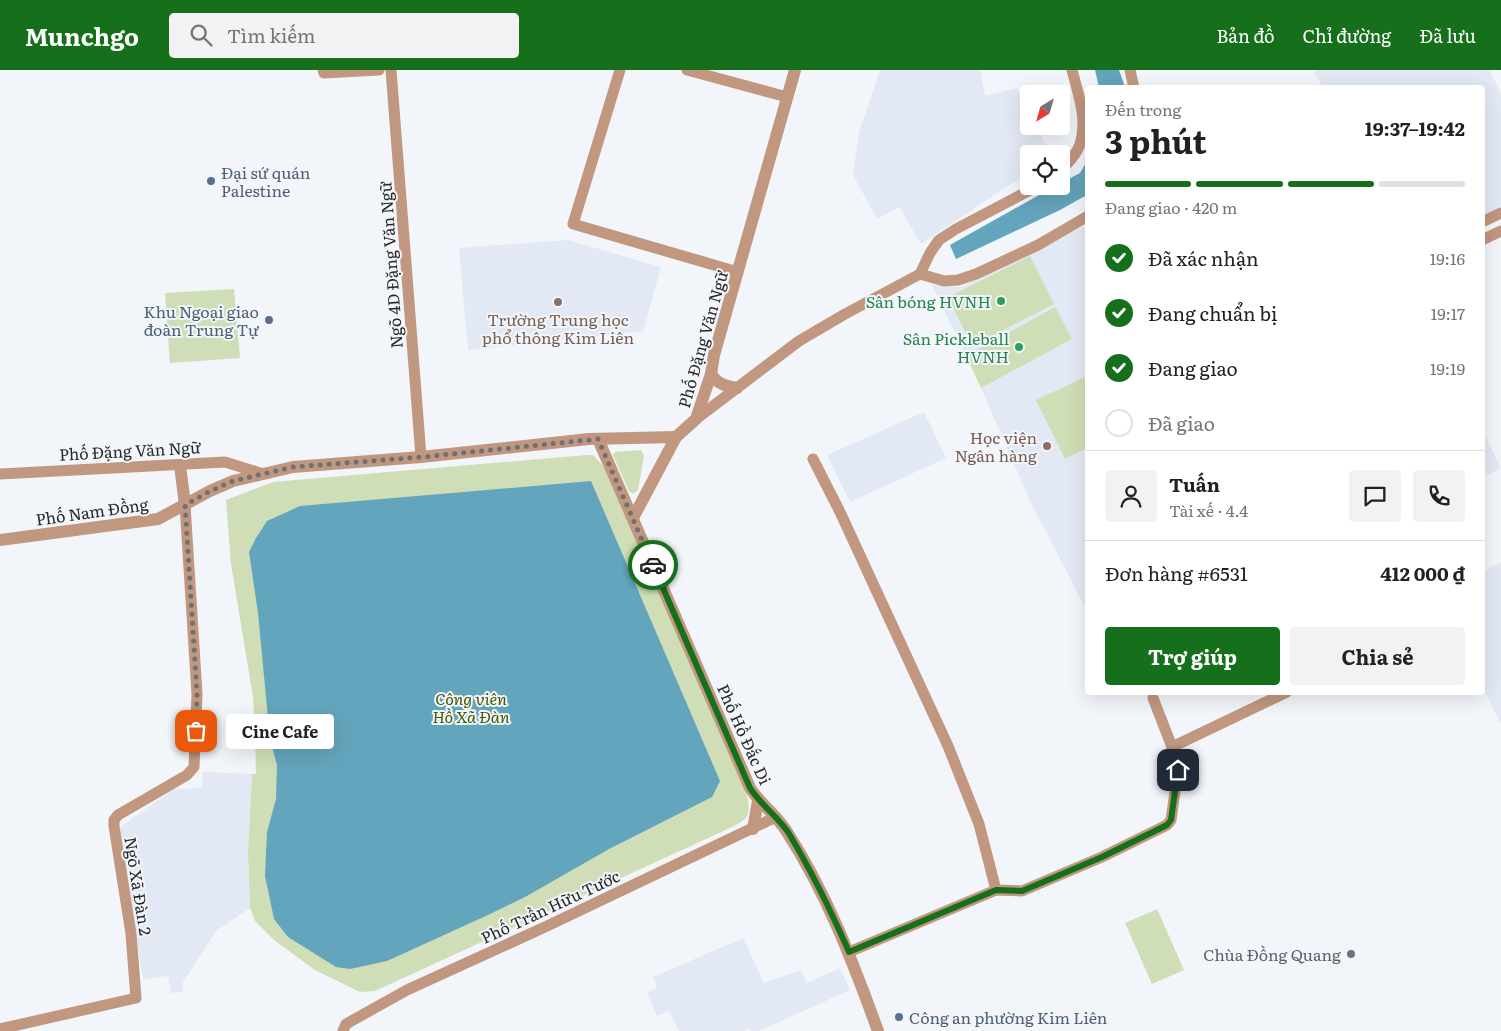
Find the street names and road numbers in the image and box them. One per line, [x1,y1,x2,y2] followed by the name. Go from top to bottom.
[372,181,408,349] street label: Ngõ 4D Đặng Văn Ngữ
[671,267,733,411] street label: Phố Đặng Văn Ngữ
[58,434,202,466] street label: Phố Đặng Văn Ngữ
[34,491,150,531] street label: Phố Nam Đồng
[712,680,778,788] street label: Phố Hồ Đắc Di
[119,835,159,937] street label: Ngõ Xã Đàn 2
[477,863,623,949] street label: Phố Trần Hữu Tước

